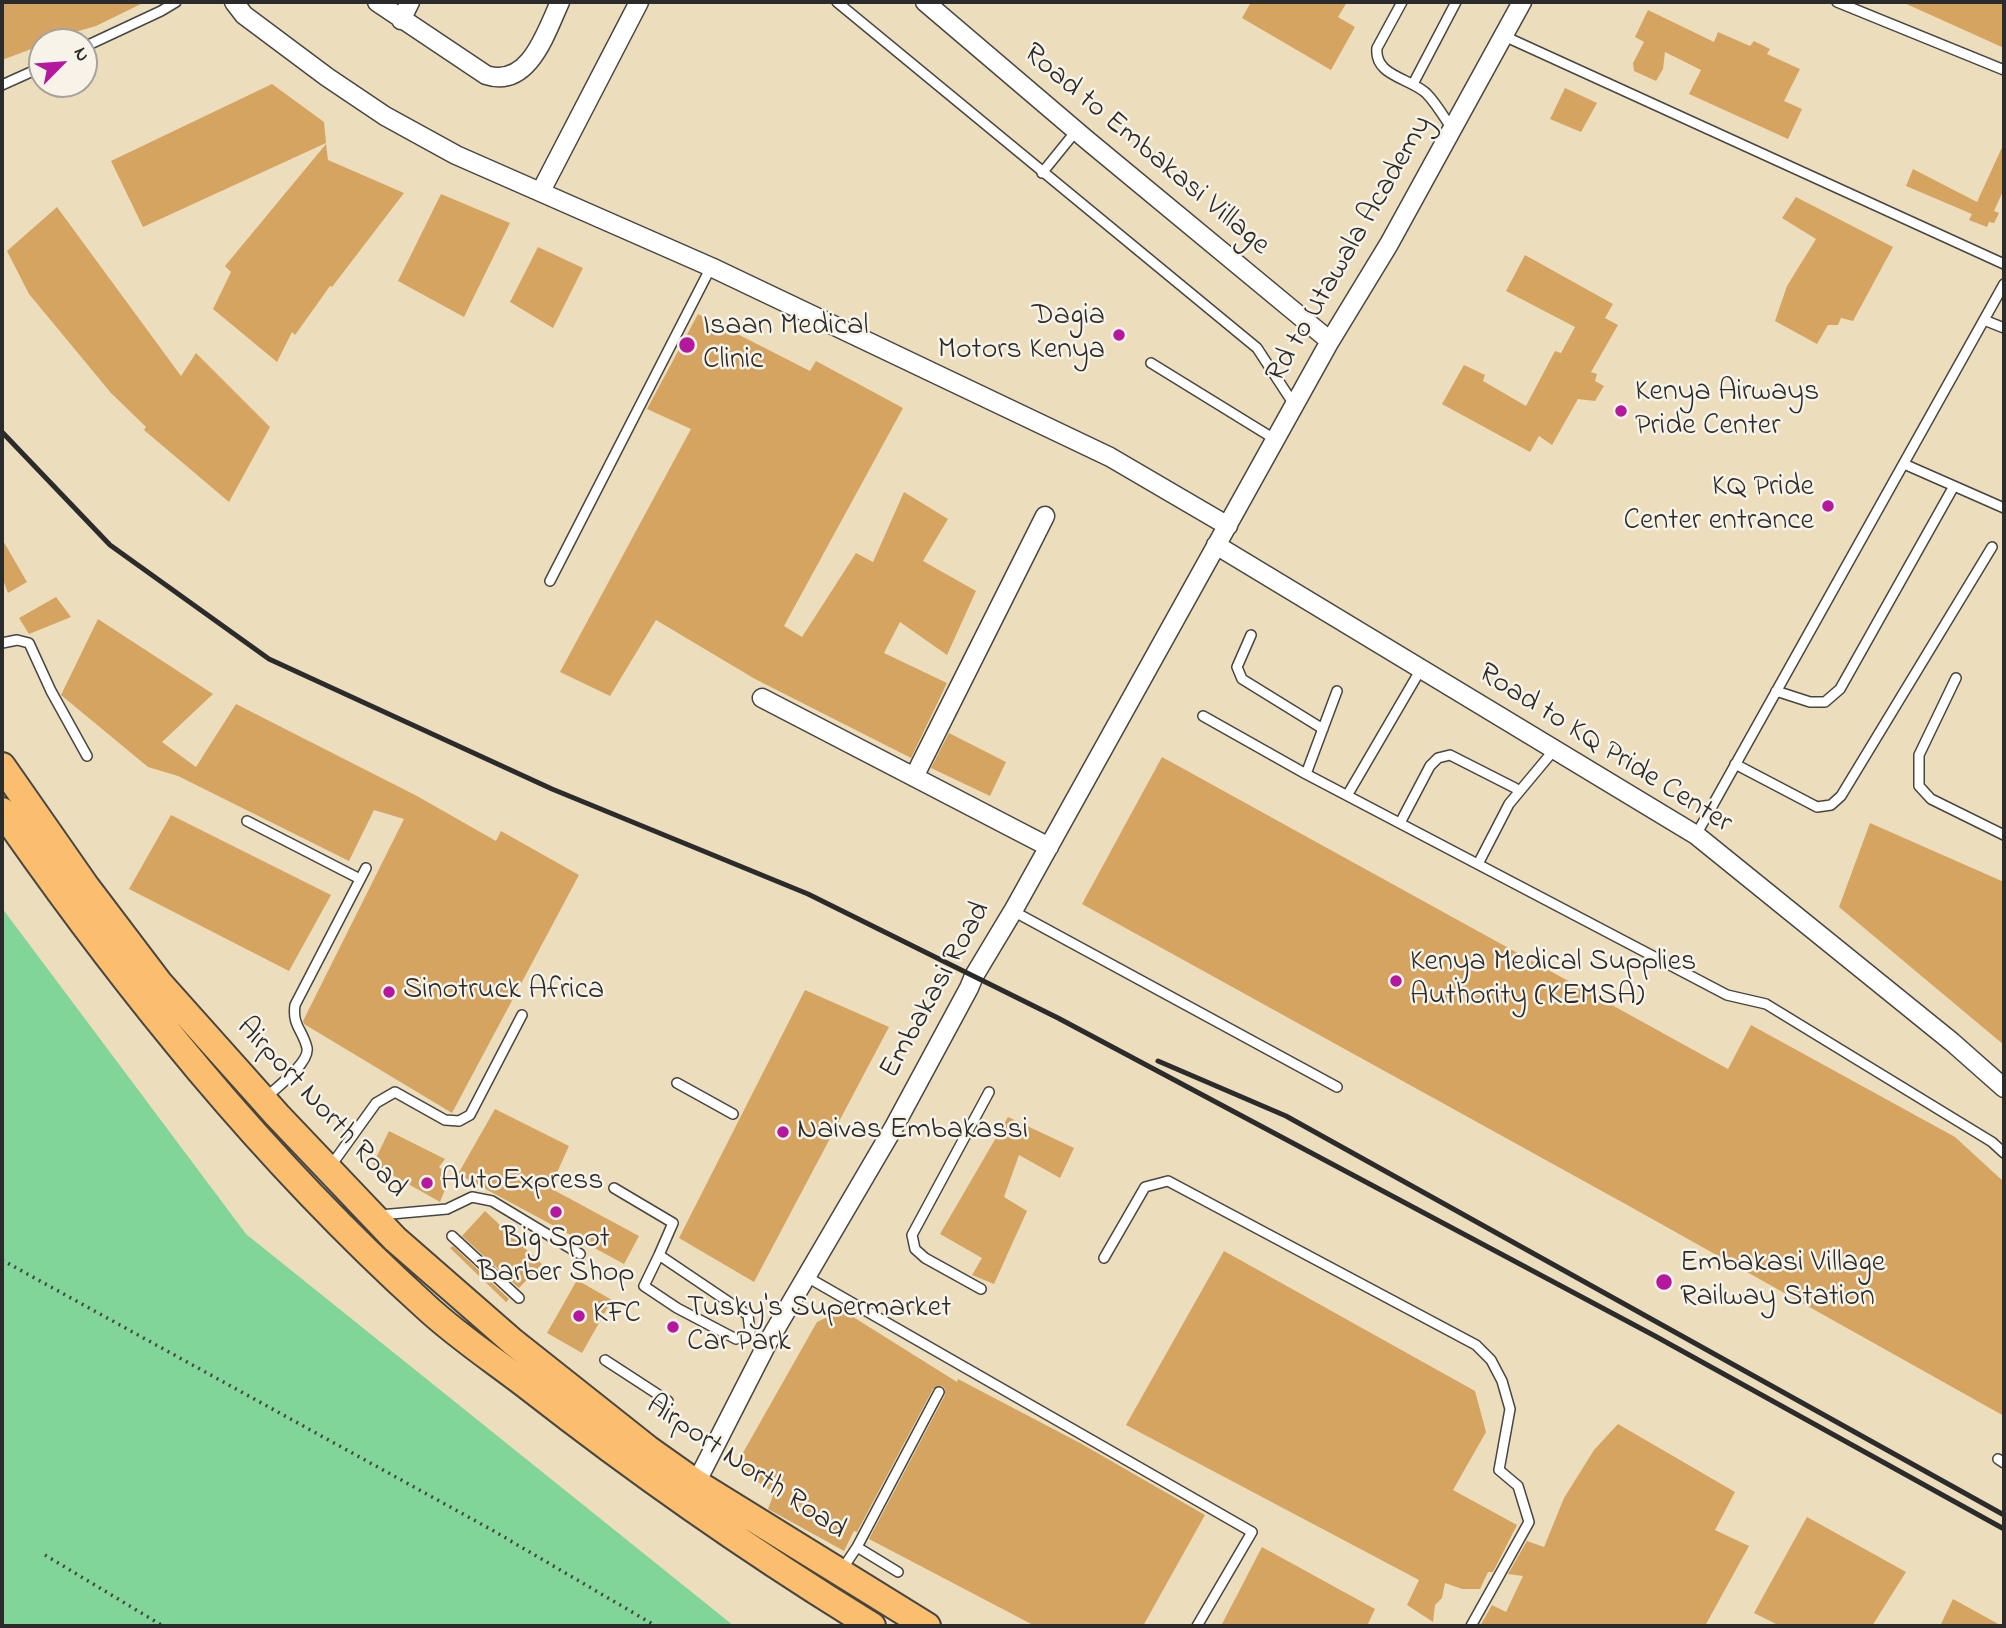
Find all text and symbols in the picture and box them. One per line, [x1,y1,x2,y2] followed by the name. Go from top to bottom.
[28,28,98,98] north arrow
[1014,37,1276,265] street label: Road to Embakasi Village
[66,43,96,66] text: N
[1260,110,1442,390] street label: Rd to Utawala Academy
[938,300,1105,370] place label: Dagia Motors Kenya
[703,310,868,380] place label: Isaan Medical Clinic
[1111,327,1127,343] marker: Dagia Motors Kenya
[677,335,697,355] marker: Isaan Medical Clinic
[1635,376,1819,446] place label: Kenya Airways Pride Center
[1613,403,1629,419] marker: Kenya Airways Pride Center
[1624,471,1814,542] place label: KQ Pride Center entrance
[1820,498,1836,514] marker: KQ Pride Center entrance
[1470,657,1738,843] street label: Road to KQ Pride Center
[874,896,1000,1086] street label: Embakasi Road
[1410,946,1696,1016] place label: Kenya Medical Supplies Authority (KEMSA)
[1388,973,1404,989] marker: Kenya Medical Supplies Authority (KEMSA)
[403,974,604,1010] place label: Sinotruck Africa
[381,984,397,1000] marker: Sinotruck Africa
[227,1011,413,1207] street label: Airport North Road
[797,1114,1028,1150] place label: Naivas Embakassi
[775,1124,791,1140] marker: Naivas Embakassi
[441,1165,603,1201] place label: AutoExpress
[419,1175,435,1191] marker: AutoExpress
[548,1204,564,1220] marker: Big Spot Barber Shop
[477,1223,635,1294] place label: Big Spot Barber Shop
[1680,1247,1885,1318] place label: Embakasi Village Railway Station
[1654,1272,1674,1292] marker: Embakasi Village Railway Station
[687,1292,951,1362] place label: Tusky's Supermarket Car Park
[593,1298,641,1334] place label: KFC
[571,1308,587,1324] marker: KFC
[665,1319,681,1335] marker: Tusky's Supermarket Car Park
[638,1389,852,1549] street label: Airport North Road

